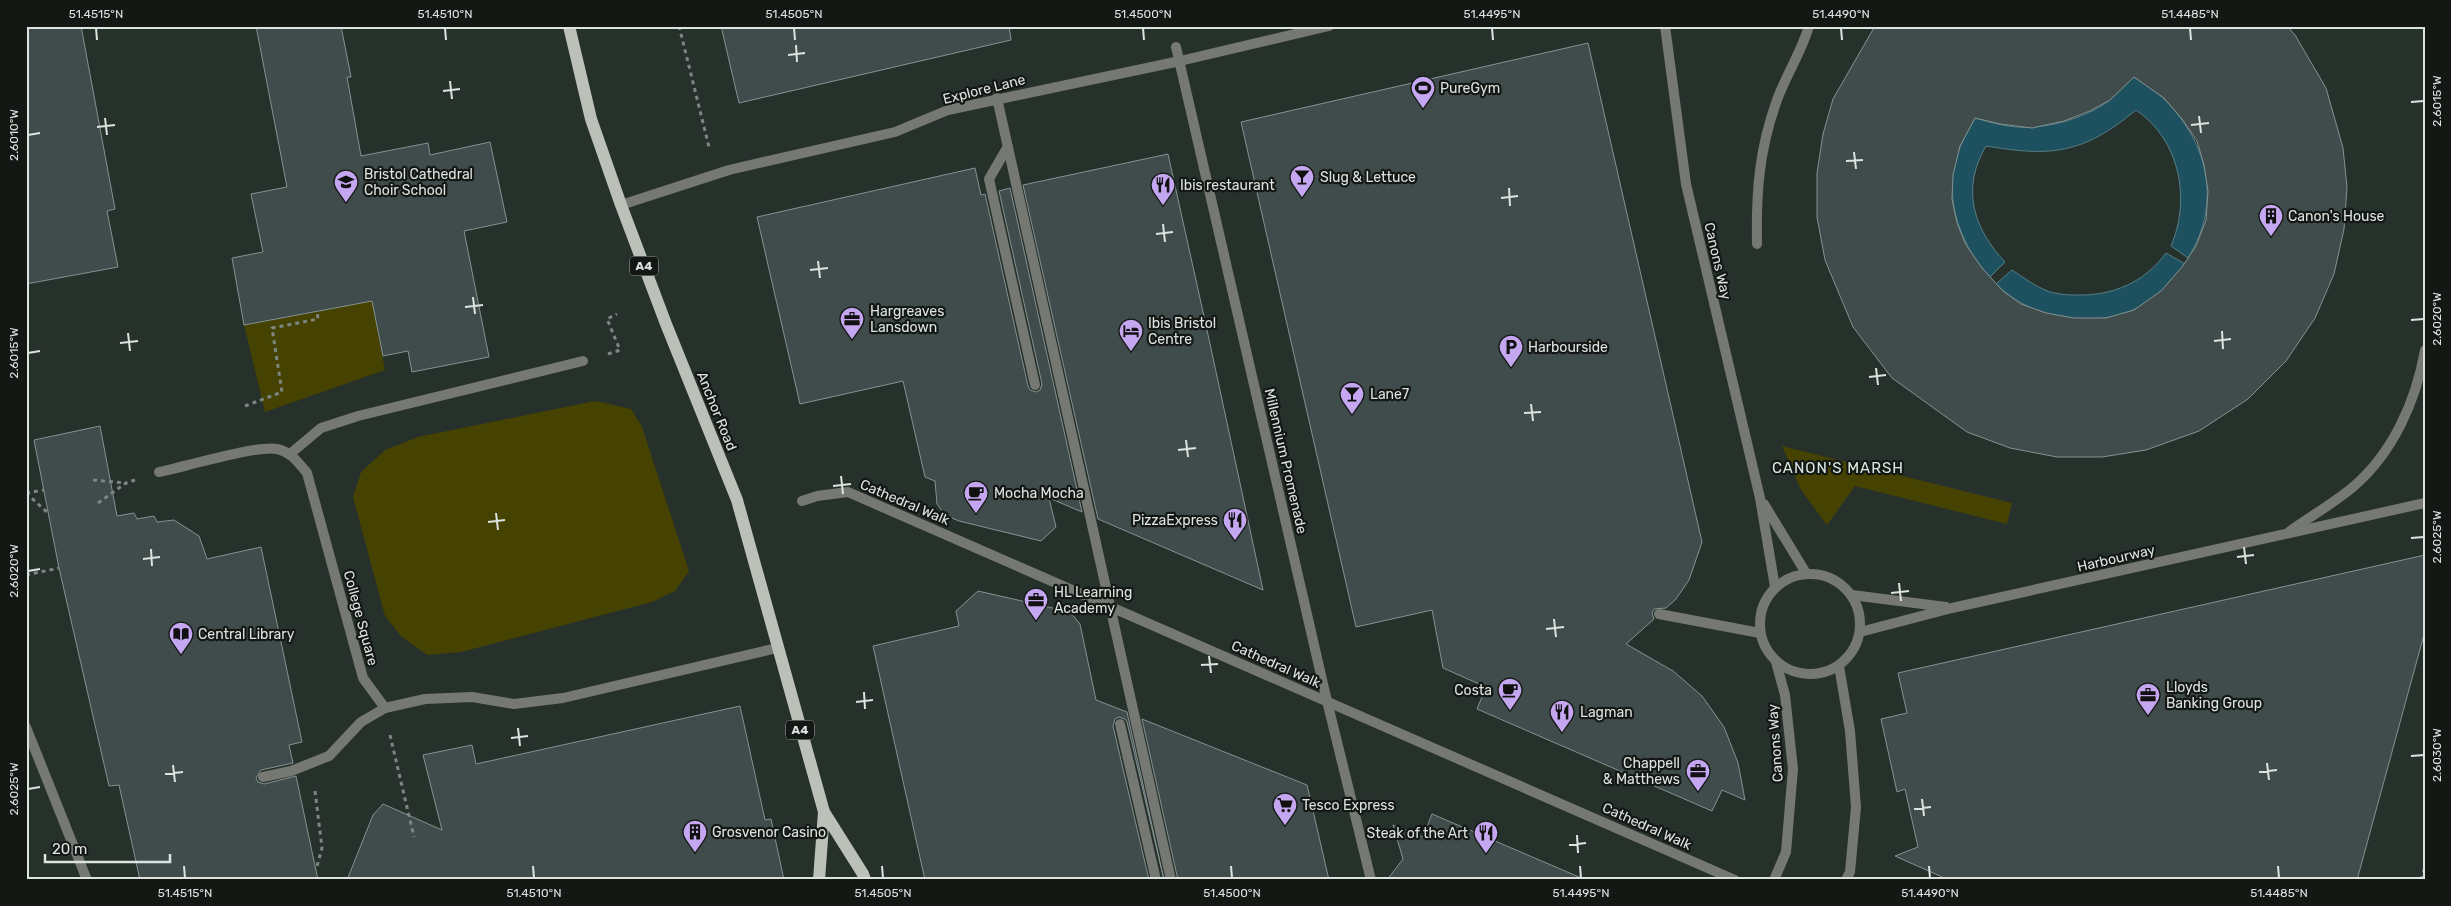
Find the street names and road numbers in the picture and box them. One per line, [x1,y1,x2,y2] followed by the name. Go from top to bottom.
[941,71,1027,108] street label: Explore Lane
[1700,221,1735,302] street label: Canons Way
[630,256,658,276] road number: A4
[693,369,740,453] street label: Anchor Road
[1261,387,1311,536] street label: Millennium Promenade
[857,476,953,529] street label: Cathedral Walk
[2075,541,2157,576] street label: Harbourway
[340,569,381,668] street label: College Square
[1229,637,1324,692] street label: Cathedral Walk
[1764,703,1787,783] street label: Canons Way
[786,720,814,740] road number: A4
[1600,799,1695,854] street label: Cathedral Walk

